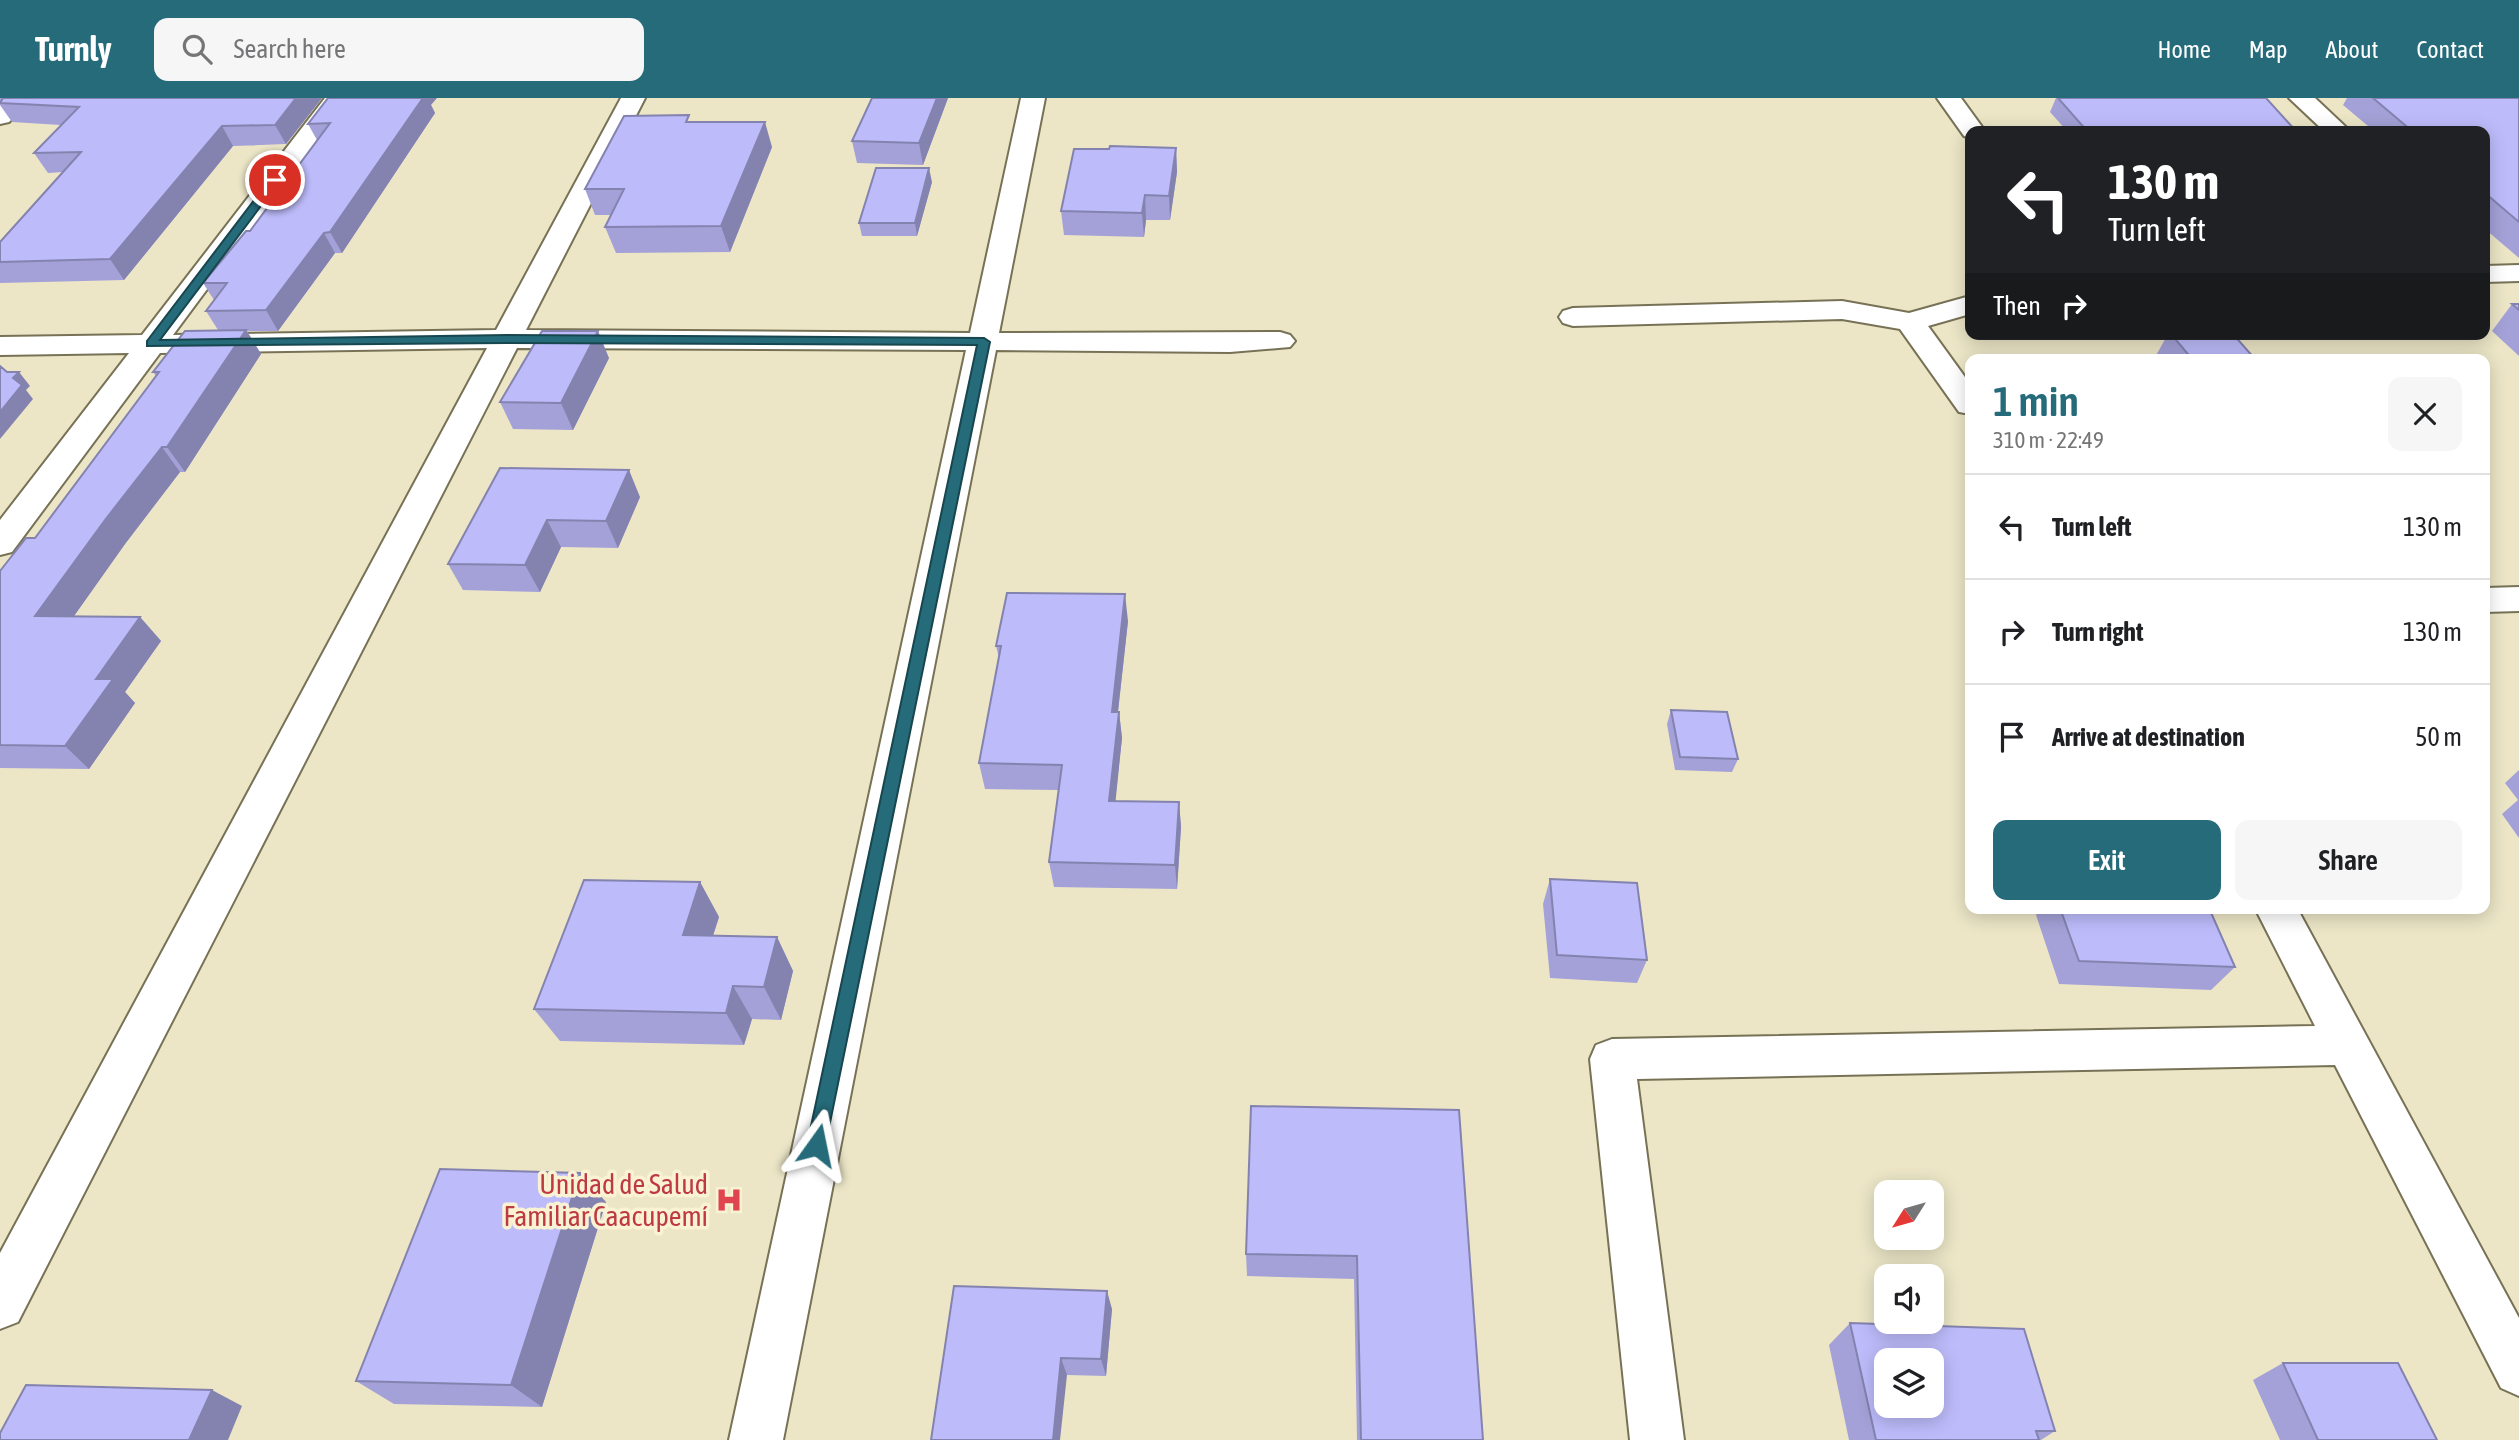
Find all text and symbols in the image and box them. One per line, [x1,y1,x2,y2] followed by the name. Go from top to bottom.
[154,18,644,81] search box
[35,30,112,68] text: Turnly
[178,30,216,68] icon: search
[234,34,346,64] text: Search here
[2157,36,2211,63] text: Home
[2249,36,2287,63] text: Map
[2325,36,2378,63] text: About
[2416,36,2484,63] text: Contact
[245,150,305,210] pin
[2108,153,2219,209] text: 130 m
[1993,154,2084,245] icon: left
[256,161,294,199] icon: arrive
[2108,211,2206,248] text: Turn left
[2055,287,2093,325] icon: right
[1993,291,2041,321] text: Then
[1993,377,2079,425] text: 1 min
[2388,377,2462,451] button: close
[1993,427,2104,453] text: 310 m · 22:49
[1993,508,2031,546] icon: left
[2052,512,2132,542] text: Turn left
[2403,512,2462,542] text: 130 m
[1993,613,2031,651] icon: right
[2052,617,2143,647] text: Turn right
[2403,617,2462,647] text: 130 m
[1993,718,2031,756] icon: arrive
[2052,722,2245,752] text: Arrive at destination
[2415,722,2462,752] text: 50 m
[1993,820,2221,900] button: Exit
[2235,820,2462,900] button: Share
[780,1108,854,1182] position arrow
[504,1168,708,1232] place label: Unidad de Salud Familiar Caacupemí
[1874,1180,1944,1250] north arrow
[1874,1180,1944,1418] map controls
[714,1185,744,1215] hospital icon: Unidad de Salud Familiar Caacupemí
[1874,1264,1944,1334] button: sound
[1874,1348,1944,1418] button: layers

